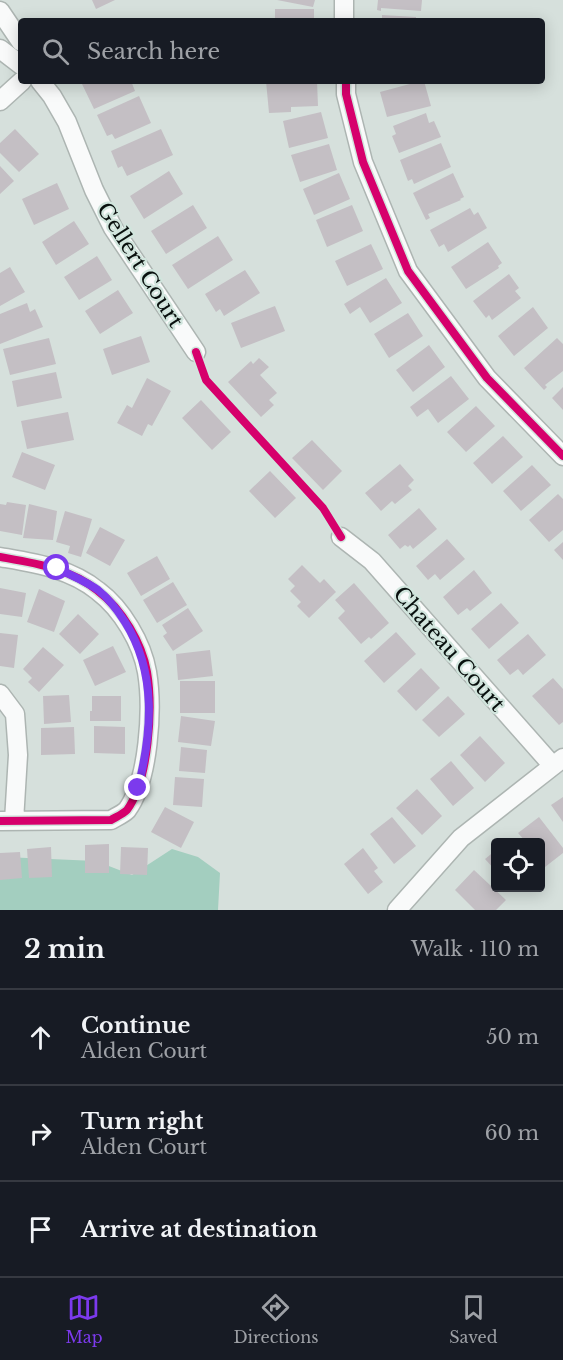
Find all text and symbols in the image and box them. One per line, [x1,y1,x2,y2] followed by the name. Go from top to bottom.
[18,18,545,84] search box
[39,35,72,68] icon: search
[87,38,220,65] text: Search here
[91,198,189,332] street label: Gellert Court
[43,554,69,580] route start
[388,581,510,717] street label: Chateau Court
[124,774,150,800] route end
[491,838,545,892] map controls
[491,838,545,892] button: locate
[24,933,105,965] text: 2 min
[411,937,539,961] text: Walk · 110 m
[81,1012,190,1039] text: Continue
[24,1021,57,1054] icon: ahead
[486,1025,539,1049] text: 50 m
[81,1039,207,1063] text: Alden Court
[81,1108,203,1135] text: Turn right
[24,1117,57,1150] icon: right
[485,1121,539,1145] text: 60 m
[81,1135,207,1159] text: Alden Court
[24,1213,57,1246] icon: arrive
[81,1216,318,1243] text: Arrive at destination
[65,1291,103,1347] tab: Map
[233,1291,318,1347] tab: Directions
[449,1291,498,1347] tab: Saved

